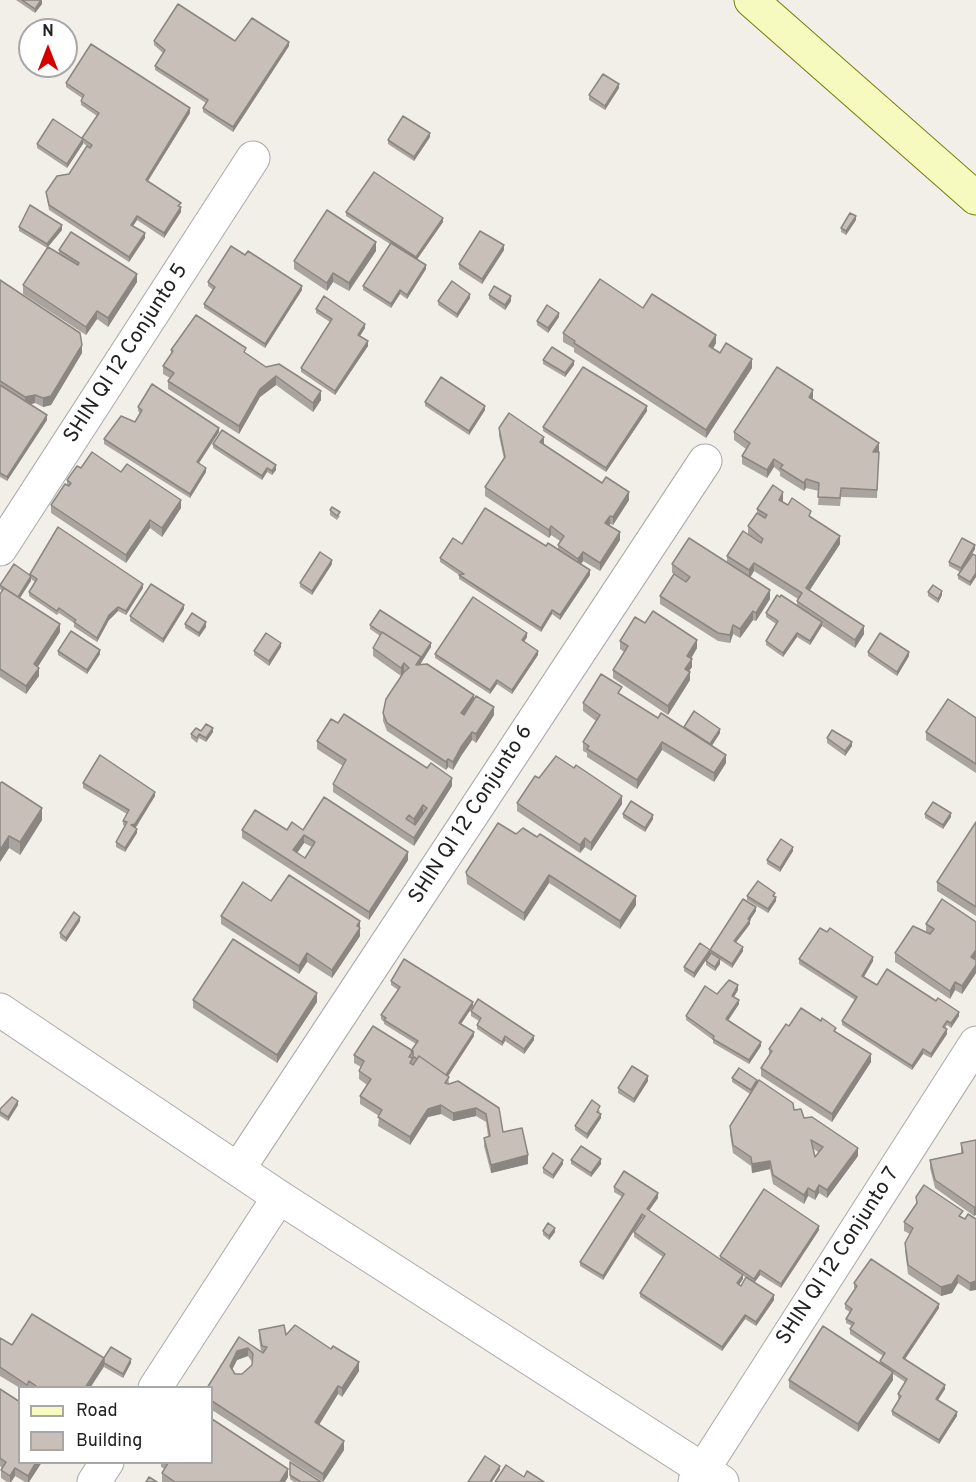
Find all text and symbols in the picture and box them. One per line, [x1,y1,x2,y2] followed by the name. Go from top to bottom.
[18,18,78,78] north arrow
[42,22,54,42] text: N
[60,260,194,448] street label: SHIN QI 12 Conjunto 5
[405,721,539,909] street label: SHIN QI 12 Conjunto 6
[772,1164,906,1350] street label: SHIN QI 12 Conjunto 7
[18,1386,213,1464] legend
[76,1400,118,1423] text: Road
[76,1430,142,1453] text: Building

